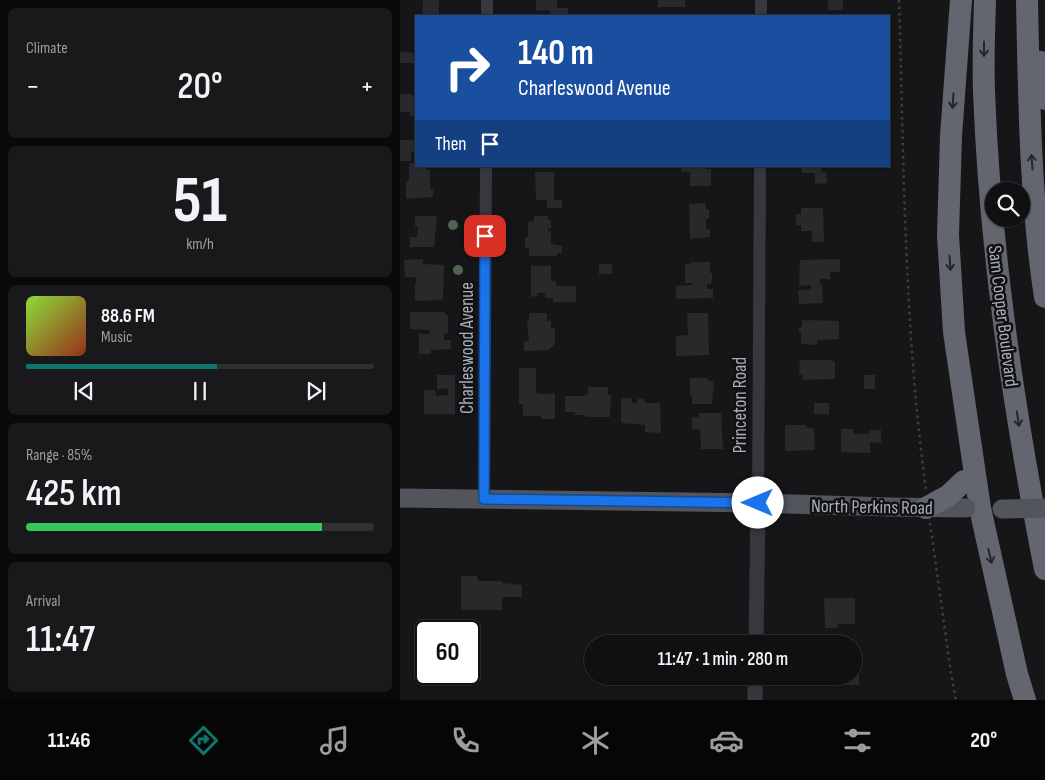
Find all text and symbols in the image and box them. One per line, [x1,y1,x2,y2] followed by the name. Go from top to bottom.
[518,32,594,75] text: 140 m
[435,35,500,100] icon: right
[26,39,68,58] text: Climate
[979,40,989,56] one-way arrow
[177,64,223,109] text: 20°
[26,70,40,103] text: −
[360,70,374,103] text: +
[518,75,671,102] text: Charleswood Avenue
[949,93,958,109] one-way arrow
[476,130,504,158] icon: arrive
[435,133,466,156] text: Then
[1028,154,1037,170] one-way arrow
[173,163,227,241] text: 51
[985,182,1030,227] map controls
[985,182,1030,227] button: search
[464,215,506,257] pin
[471,222,499,250] icon: arrive
[186,235,214,254] text: km/h
[982,244,1023,388] street label: Sam Cooper Boulevard
[945,255,954,271] one-way arrow
[456,282,479,414] street label: Charleswood Avenue
[101,305,155,328] text: 88.6 FM
[101,328,132,347] text: Music
[729,357,752,453] street label: Princeton Road
[70,377,98,405] icon: previous
[186,377,214,405] icon: pause
[302,377,330,405] icon: next
[1013,411,1023,427] one-way arrow
[26,446,92,465] text: Range · 85%
[26,471,122,516] text: 425 km
[731,476,783,528] position arrow
[811,495,933,520] street label: North Perkins Road
[986,548,996,564] one-way arrow
[26,592,60,611] text: Arrival
[26,617,95,662] text: 11:47
[415,620,480,685] speed limit sign: 60
[658,648,788,671] text: 11:47 · 1 min · 280 m
[186,723,221,758] icon: directions
[317,723,352,758] icon: music
[448,723,483,758] icon: phone
[578,723,613,758] icon: climate
[709,723,744,758] icon: car
[840,723,875,758] icon: filters
[48,727,91,754] text: 11:46
[970,727,997,754] text: 20°

